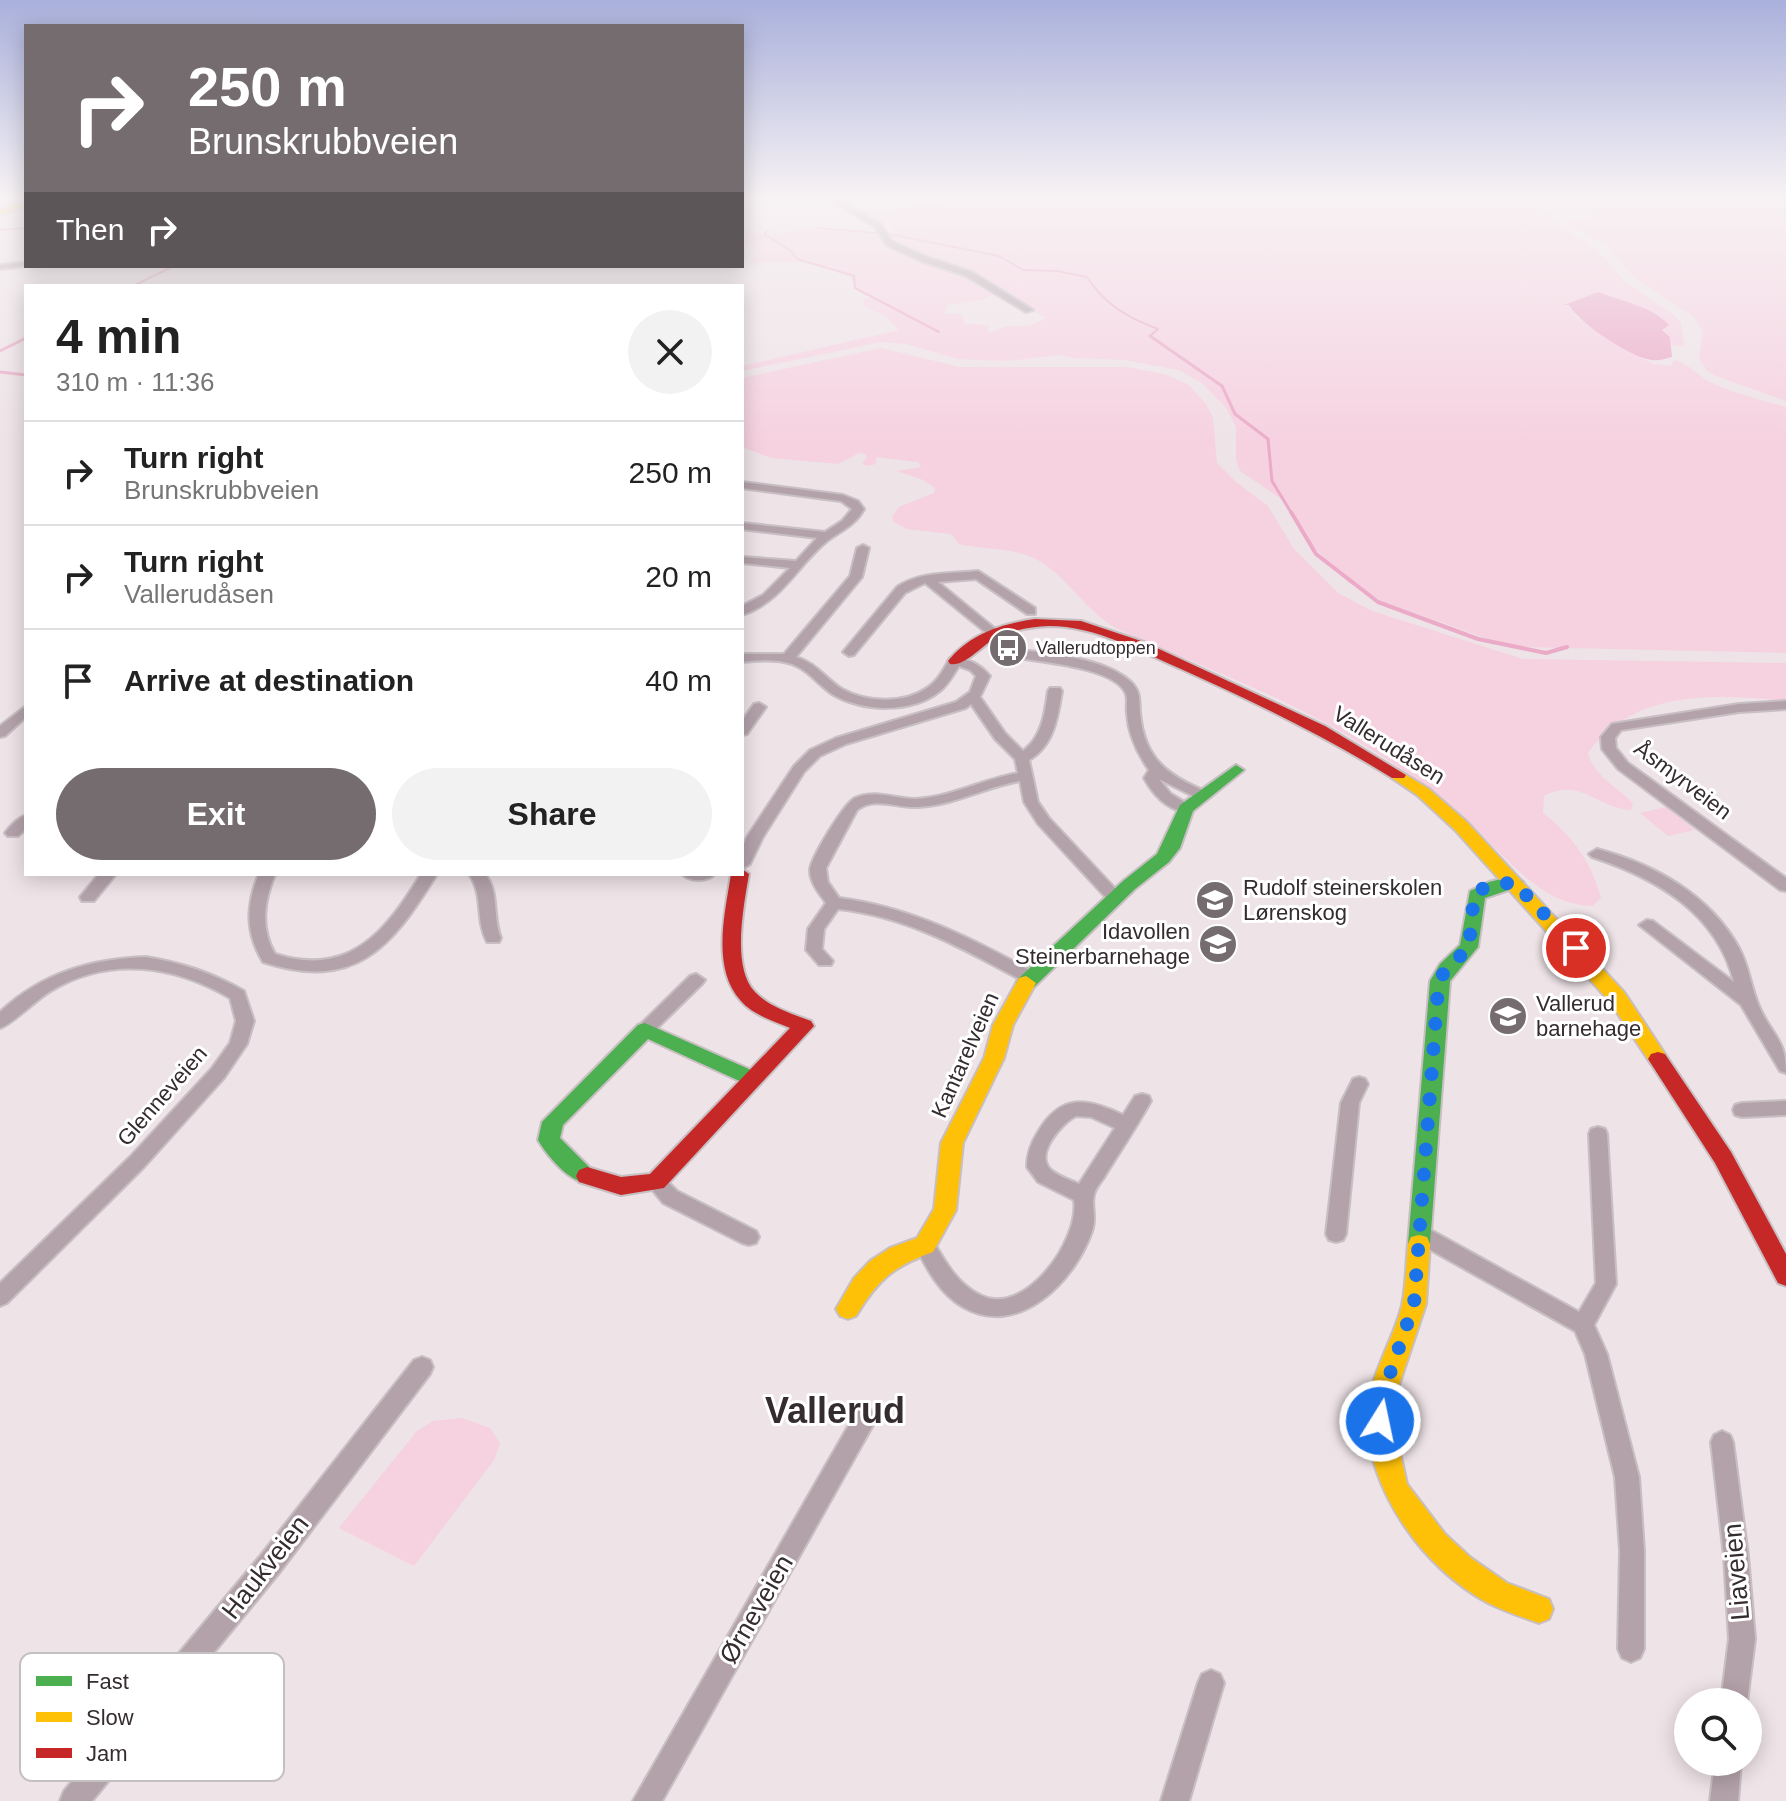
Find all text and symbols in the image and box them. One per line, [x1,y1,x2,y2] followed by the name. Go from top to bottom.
[188,55,347,118] text: 250 m
[56,56,160,160] icon: right
[188,121,458,162] text: Brunskrubbveien
[140,208,184,252] icon: right
[56,213,124,246] text: Then
[56,310,181,363] text: 4 min
[628,310,712,394] button: close
[56,367,215,397] text: 310 m · 11:36
[124,441,263,474] text: Turn right
[56,451,100,495] icon: right
[629,456,712,489] text: 250 m
[124,475,319,505] text: Brunskrubbveien
[124,545,263,578] text: Turn right
[56,555,100,599] icon: right
[645,560,712,593] text: 20 m
[124,579,274,609] text: Vallerudåsen
[987,627,1029,669] bus stop icon: Vallerudtoppen
[1036,638,1156,658] place label: Vallerudtoppen
[56,659,100,703] icon: arrive
[124,664,414,697] text: Arrive at destination
[645,664,712,697] text: 40 m
[1329,701,1449,789] street label: Vallerudåsen
[1630,735,1736,825] street label: Åsmyrveien
[56,768,376,860] button: Exit
[392,768,712,860] button: Share
[1243,875,1442,925] place label: Rudolf steinerskolen Lørenskog
[1194,879,1236,921] school or university icon: Rudolf steinerskolen Lørenskog
[1542,914,1610,982] pin
[1015,919,1190,969] place label: Idavollen Steinerbarnehage
[1197,923,1239,965] school or university icon: Idavollen Steinerbarnehage
[1554,926,1598,970] icon: arrive
[926,988,1004,1122] street label: Kantarelveien
[1536,991,1641,1041] place label: Vallerud barnehage
[1487,995,1529,1037] school or university icon: Vallerud barnehage
[112,1041,212,1151] street label: Glenneveien
[1338,1379,1422,1463] position arrow
[765,1390,905,1431] district label: Vallerud
[215,1509,315,1625] street label: Haukveien
[1717,1522,1755,1622] street label: Liaveien
[713,1550,799,1668] street label: Ørneveien
[20,1653,284,1781] legend
[86,1669,129,1694] text: Fast
[1674,1688,1762,1776] map controls
[1674,1688,1762,1776] button: search
[86,1705,134,1730] text: Slow
[86,1741,128,1766] text: Jam

